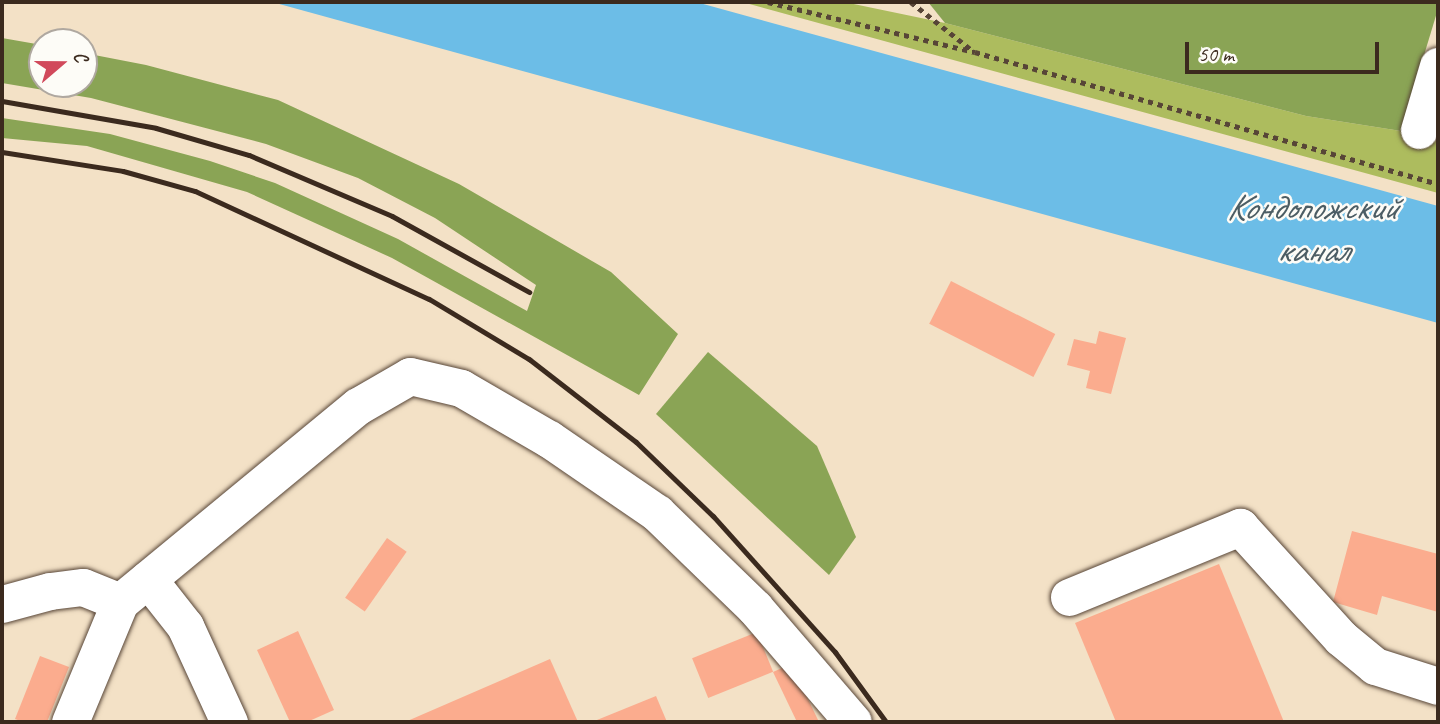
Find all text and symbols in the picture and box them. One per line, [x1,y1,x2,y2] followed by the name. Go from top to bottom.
[28,28,98,98] north arrow
[1188,28,1382,72] scale bar
[1198,41,1234,67] text: 50 m
[68,48,94,65] text: С
[1227,186,1397,273] water label: Кондопожский канал

